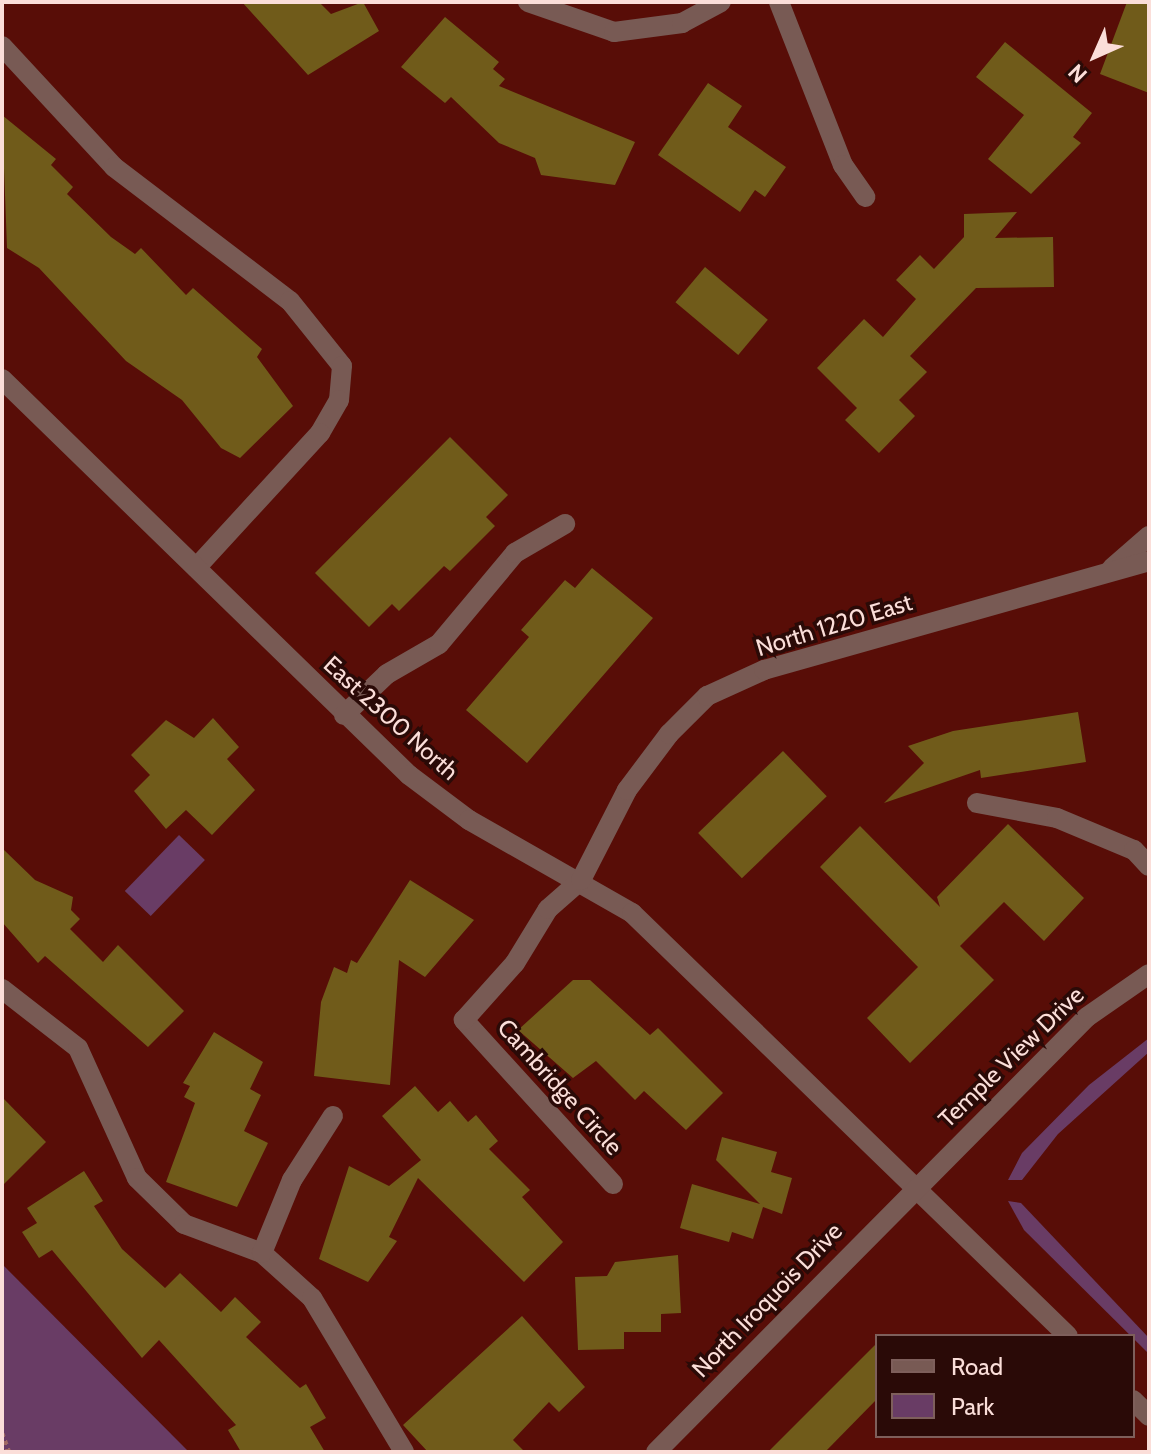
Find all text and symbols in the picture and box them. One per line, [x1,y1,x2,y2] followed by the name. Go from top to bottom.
[1055,16,1135,96] north arrow
[1063,58,1093,88] text: N
[752,588,916,662] street label: North 1220 East
[318,650,464,786] street label: East 2300 North
[932,980,1090,1134] street label: Temple View Drive
[491,1013,629,1161] street label: Cambridge Circle
[686,1217,848,1383] street label: North Iroquois Drive
[875,1334,1135,1438] legend
[951,1352,1003,1381] text: Road
[951,1392,994,1421] text: Park

